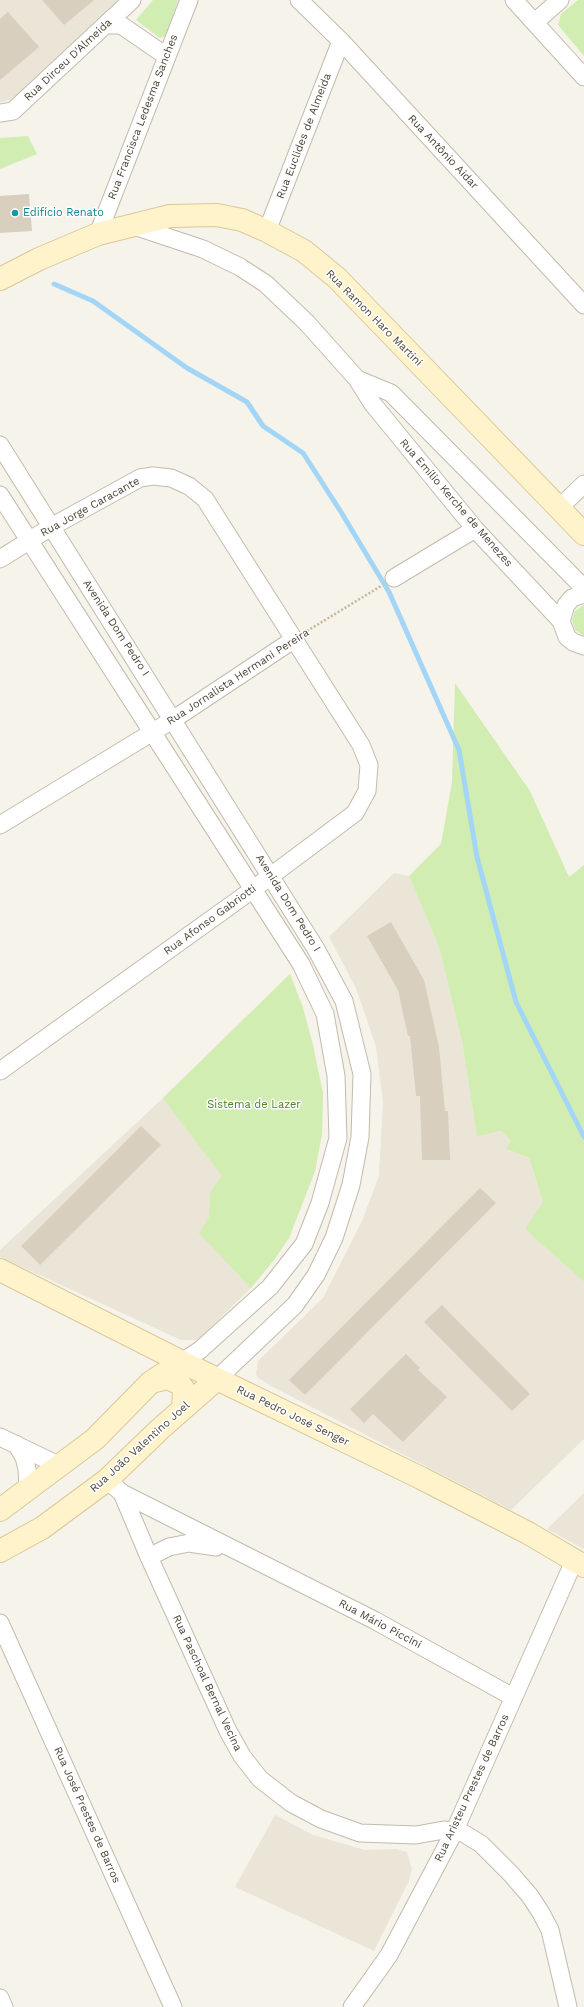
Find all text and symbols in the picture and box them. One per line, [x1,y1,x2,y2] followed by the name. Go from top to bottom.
[21,16,115,104] street label: Rua Dirceu D'Almeida
[105,33,181,201] street label: Rua Francisca Ledesma Sanches
[274,71,334,201] street label: Rua Euclides de Almeida
[405,112,481,192] street label: Rua Antônio Aidar
[23,206,104,220] place label: Edifício Renato
[10,208,20,218] marker: Edifício Renato
[323,267,425,369] street label: Rua Ramon Haro Martini
[397,436,515,570] street label: Rua Emílio Kerche de Menezes
[38,474,142,540] street label: Rua Jorge Caracante
[80,577,152,679] street label: Avenida Dom Pedro I
[164,626,312,728] street label: Rua Jornalista Hermani Pereira
[253,852,323,954] street label: Avenida Dom Pedro I
[161,882,259,958] street label: Rua Afonso Gabriotti
[207,1098,301,1112] park label: Sistema de Lazer
[234,1383,352,1449] street label: Rua Pedro José Senger
[87,1399,193,1495] street label: Rua João Valentino Joel
[336,1597,424,1651] street label: Rua Mário Piccini
[170,1613,244,1753] street label: Rua Paschoal Bernal Vecina
[432,1712,512,1864] street label: Rua Aristeu Prestes de Barros
[51,1745,123,1885] street label: Rua José Prestes de Barros

